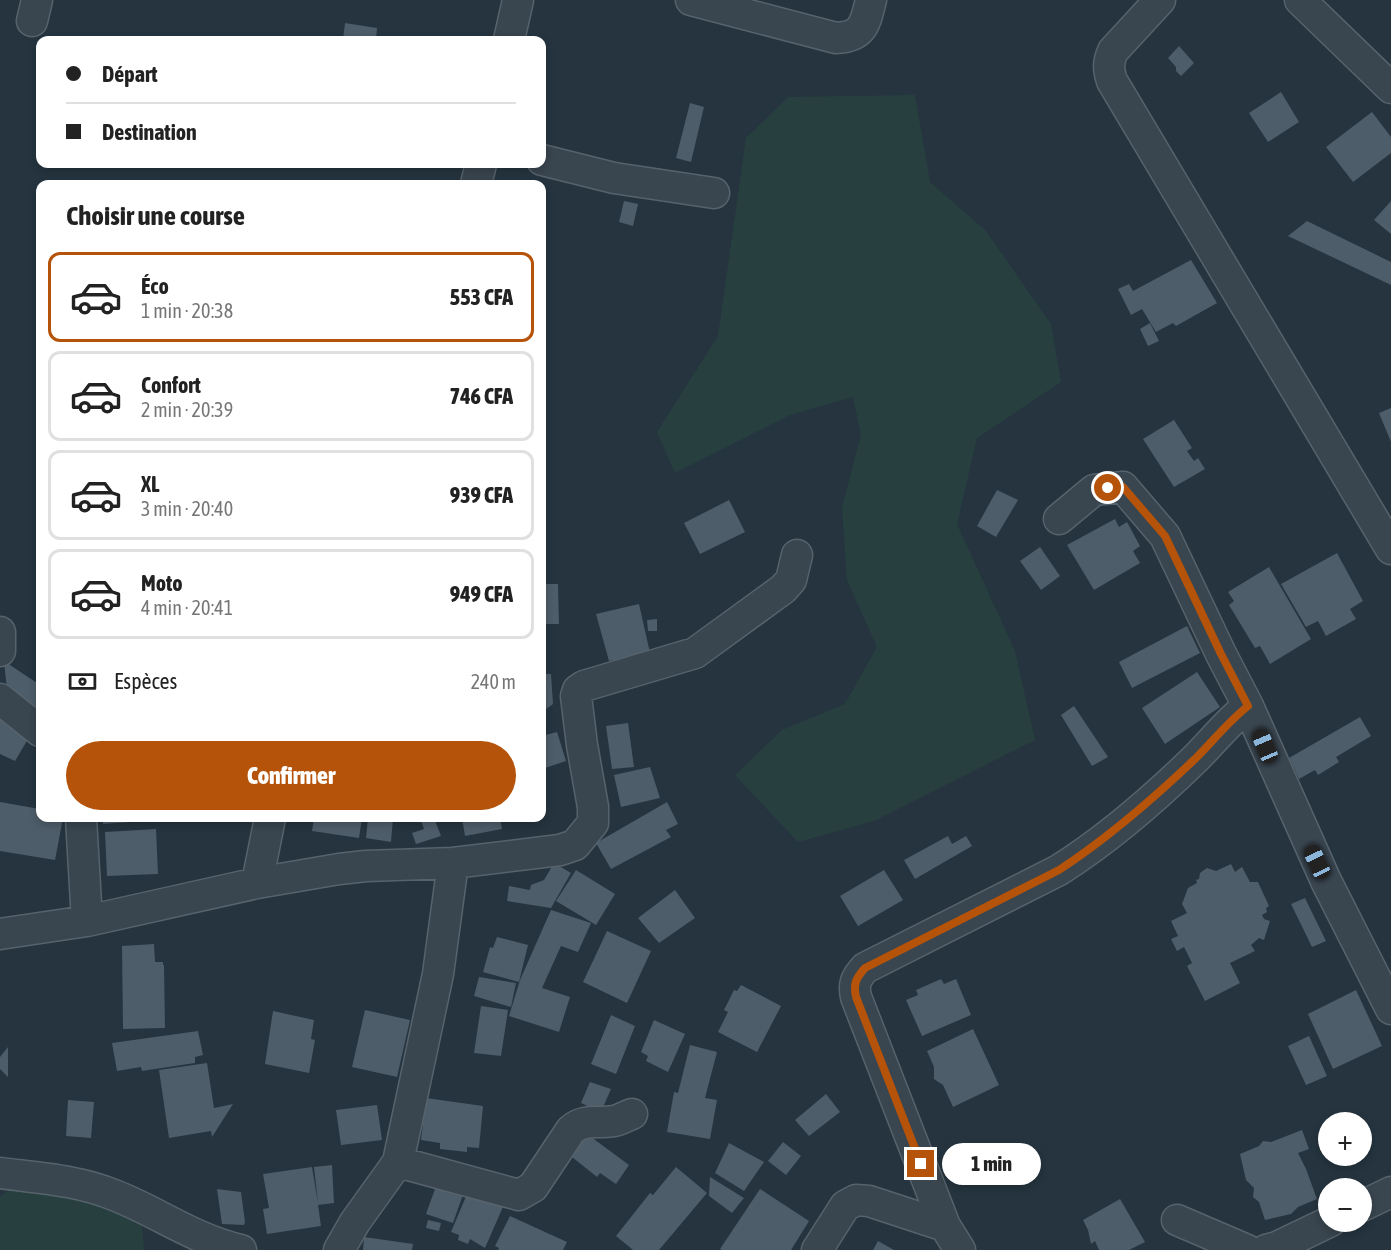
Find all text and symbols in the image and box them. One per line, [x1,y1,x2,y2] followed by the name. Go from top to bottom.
[102,61,158,87] text: Départ
[102,119,197,145] text: Destination
[66,200,245,231] text: Choisir une course
[69,270,123,324] icon: car
[141,273,169,299] text: Éco
[450,284,513,310] text: 553 CFA
[141,299,233,322] text: 1 min · 20:38
[69,369,123,423] icon: car
[141,372,201,398] text: Confort
[450,383,513,409] text: 746 CFA
[141,398,233,421] text: 2 min · 20:39
[69,468,123,522] icon: car
[141,471,159,497] text: XL
[1094,474,1121,501] route start
[450,482,513,508] text: 939 CFA
[141,497,233,520] text: 3 min · 20:40
[69,567,123,621] icon: car
[141,570,183,596] text: Moto
[450,581,513,607] text: 949 CFA
[141,596,233,619] text: 4 min · 20:41
[66,665,99,698] icon: cash
[114,668,177,694] text: Espèces
[471,670,516,693] text: 240 m
[1250,726,1280,766] car
[66,741,516,810] button: Confirmer
[1301,842,1333,882] car
[1318,1112,1372,1232] map controls
[1318,1112,1372,1166] button: +
[942,1143,1041,1185] callout: 1 min
[907,1150,934,1177] route end
[971,1152,1012,1175] text: 1 min
[1318,1178,1372,1232] button: −

